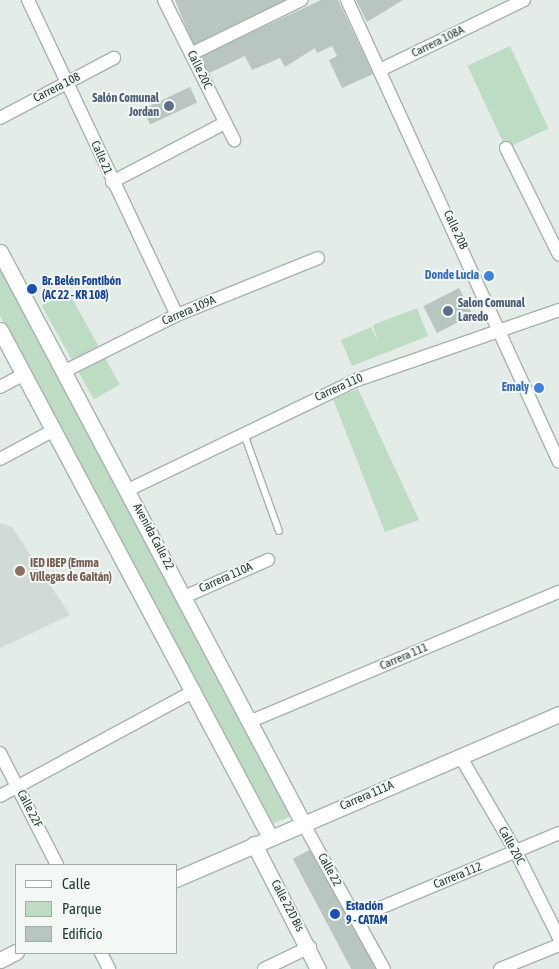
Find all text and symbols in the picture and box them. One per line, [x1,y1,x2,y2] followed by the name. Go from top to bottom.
[409,23,467,61] street label: Carrera 108A
[184,48,214,92] street label: Calle 20C
[31,70,83,106] street label: Carrera 108
[92,92,159,120] place label: Salón Comunal Jordan
[163,100,175,112] marker: Salón Comunal Jordan
[87,139,115,177] street label: Calle 21
[440,208,470,252] street label: Calle 20B
[425,269,479,283] place label: Donde Lucia
[483,270,495,282] marker: Donde Lucia
[42,275,121,303] place label: Br. Belén Fontibón (AC 22 - KR 108)
[26,283,38,295] marker: Br. Belén Fontibón (AC 22 - KR 108)
[160,293,218,329] street label: Carrera 109A
[458,297,525,325] place label: Salon Comunal Laredo
[442,305,454,317] marker: Salon Comunal Laredo
[313,371,365,405] street label: Carrera 110
[502,381,529,395] place label: Emaly
[533,382,545,394] marker: Emaly
[129,501,177,573] street label: Avenida Calle 22
[30,557,112,585] place label: IED IBEP (Emma Villegas de Gaitán)
[197,560,255,596] street label: Carrera 110A
[14,565,26,577] marker: IED IBEP (Emma Villegas de Gaitán)
[378,640,430,674] street label: Carrera 111
[338,778,396,814] street label: Carrera 111A
[13,788,45,830] street label: Calle 22F
[495,825,527,867] street label: Calle 20C
[314,851,344,889] street label: Calle 22
[432,860,484,892] street label: Carrera 112
[15,864,178,954] legend
[62,875,90,892] text: Calle
[267,878,307,934] street label: Calle 22D Bis
[62,900,102,917] text: Parque
[346,900,387,928] place label: Estación 9 - CATAM
[328,907,342,921] marker: Estación 9 - CATAM
[62,925,103,942] text: Edificio

